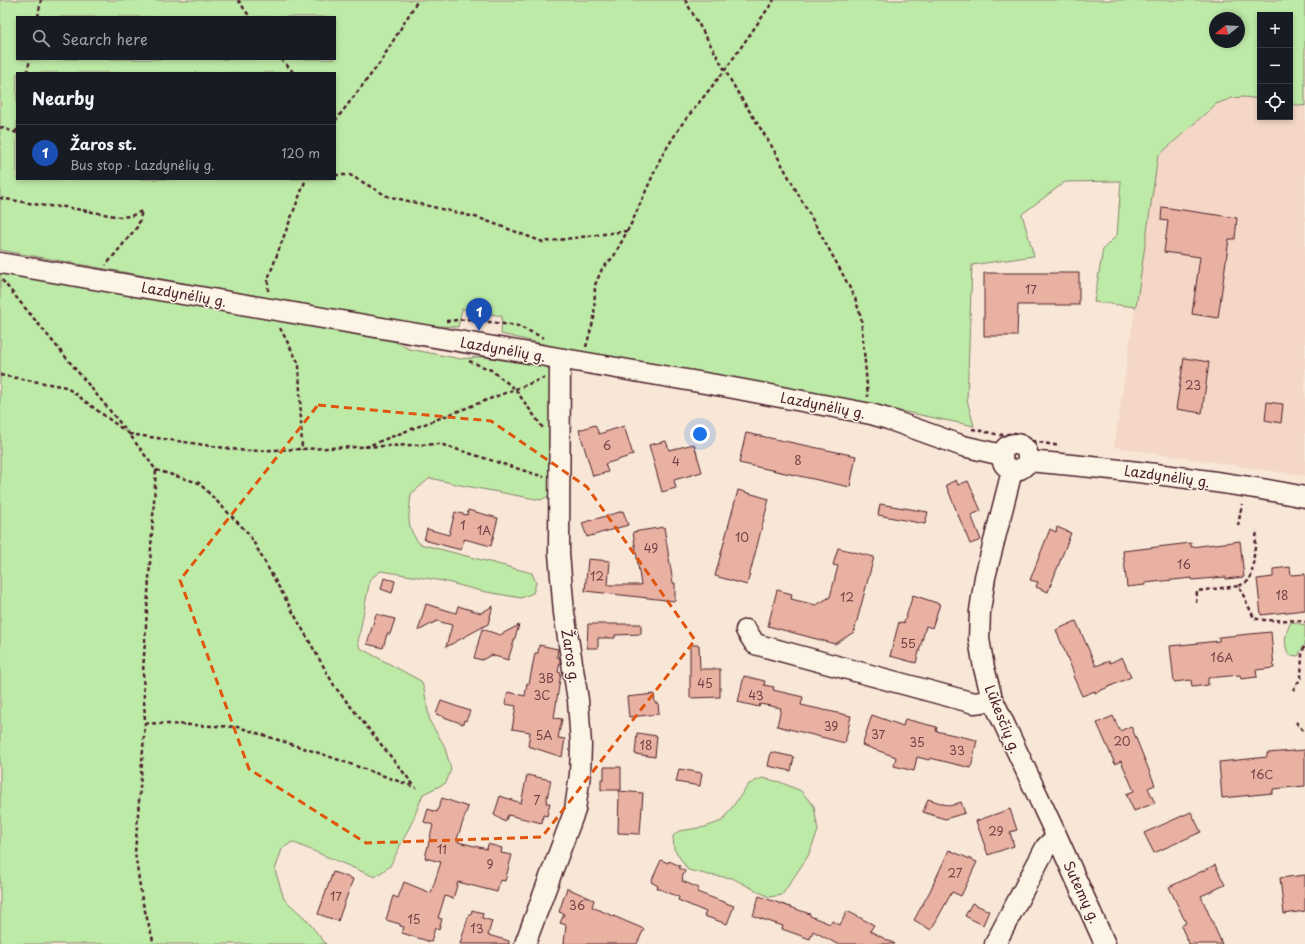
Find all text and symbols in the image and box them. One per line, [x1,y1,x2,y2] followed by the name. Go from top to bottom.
[1209,12,1245,48] north arrow
[1257,12,1293,120] map controls
[1257,12,1293,48] button: +
[16,16,336,60] search box
[30,27,52,49] icon: search
[62,27,148,50] text: Search here
[1257,48,1293,84] button: −
[1257,84,1293,120] button: locate
[32,85,94,111] text: Nearby
[70,132,137,155] text: Žaros st.
[42,143,48,162] text: 1
[281,143,320,162] text: 120 m
[70,155,215,174] text: Bus stop · Lazdynėlių g.
[140,276,228,312] street label: Lazdynėlių g.
[1025,280,1037,298] house number: 17
[466,298,492,331] pin: 1
[459,331,547,367] street label: Lazdynėlių g.
[1185,376,1201,394] house number: 23
[779,386,867,424] street label: Lazdynėlių g.
[690,424,710,444] your location
[603,436,611,454] house number: 6
[794,451,802,469] house number: 8
[672,452,680,470] house number: 4
[1123,460,1211,492] street label: Lazdynėlių g.
[460,516,466,534] house number: 1
[477,521,491,539] house number: 1A
[735,528,749,546] house number: 10
[644,539,658,557] house number: 49
[1177,555,1191,573] house number: 16
[590,567,604,585] house number: 12
[1276,586,1288,604] house number: 18
[840,588,854,606] house number: 12
[556,627,586,685] street label: Žaros g.
[900,634,916,652] house number: 55
[1211,648,1233,666] house number: 16A
[538,669,554,687] house number: 3B
[697,674,713,692] house number: 45
[980,682,1026,756] street label: Lūkesčių g.
[533,686,551,704] house number: 3C
[748,686,764,704] house number: 43
[824,717,838,735] house number: 39
[871,725,886,743] house number: 37
[536,726,552,744] house number: 5A
[1113,732,1131,750] house number: 20
[909,733,925,751] house number: 35
[640,736,652,754] house number: 18
[949,741,965,759] house number: 33
[1251,765,1273,783] house number: 16C
[534,791,541,809] house number: 7
[988,822,1004,840] house number: 29
[437,840,447,858] house number: 11
[486,855,494,873] house number: 9
[1058,857,1106,927] street label: Sutemų g.
[948,864,963,882] house number: 27
[330,887,342,905] house number: 17
[569,896,585,914] house number: 36
[407,910,421,928] house number: 15
[470,919,484,937] house number: 13

